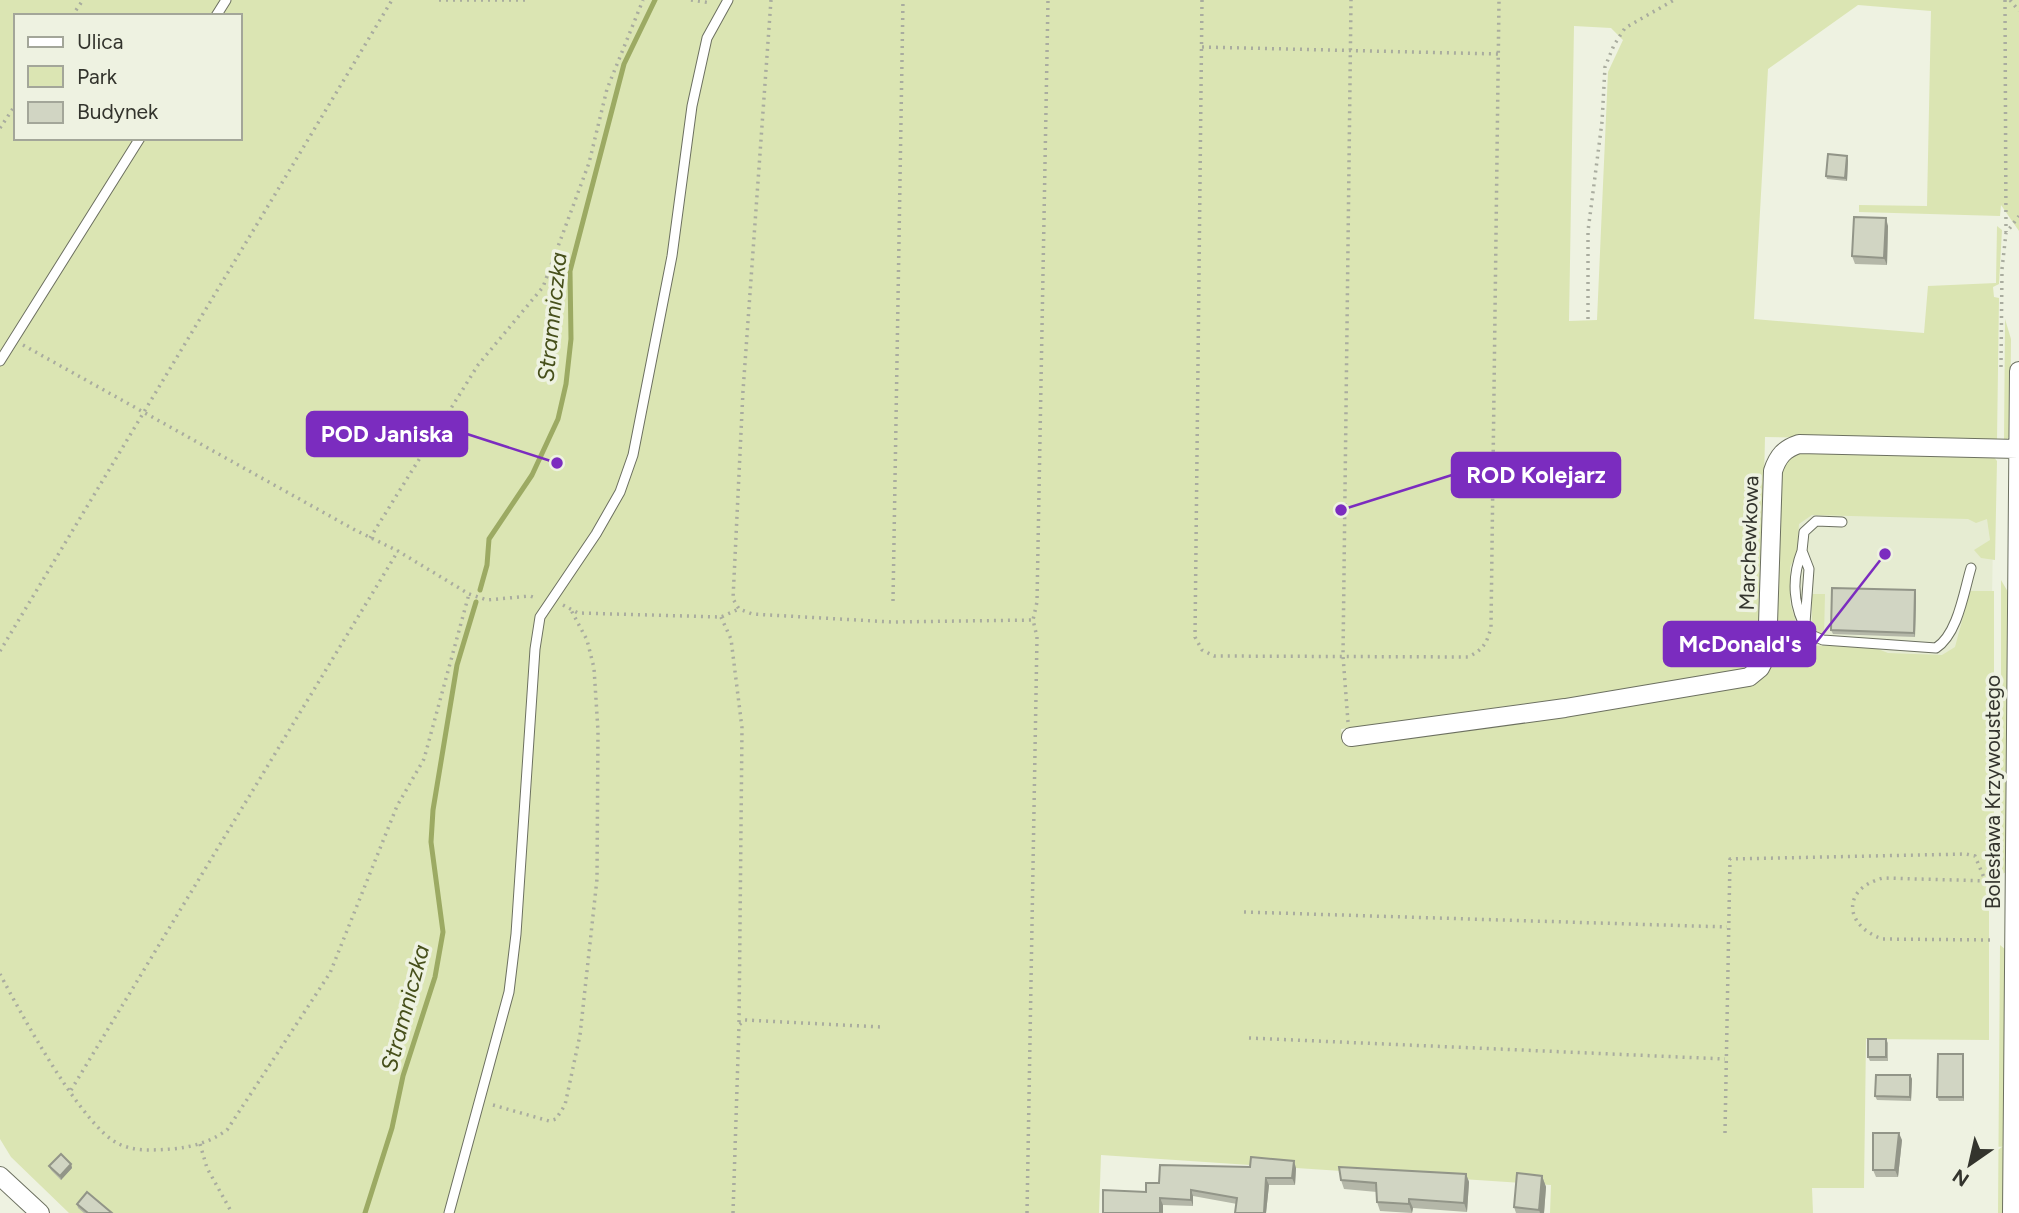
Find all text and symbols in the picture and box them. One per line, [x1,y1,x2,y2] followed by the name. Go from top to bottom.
[14,14,242,140] legend
[77,29,123,54] text: Ulica
[77,64,118,89] text: Park
[77,99,159,124] text: Budynek
[531,251,573,383] water label: Stramniczka
[307,412,467,456] callout: POD Janiska
[321,420,453,448] text: POD Janiska
[1452,453,1620,497] callout: ROD Kolejarz
[1466,461,1606,489] text: ROD Kolejarz
[1734,475,1763,611] street label: Marchewkowa
[1664,622,1815,666] callout: McDonald's
[1679,630,1802,658] text: McDonald's
[1980,675,2005,909] street label: Bolesława Krzywoustego
[375,941,435,1075] water label: Stramniczka
[1935,1129,2005,1199] north arrow
[1948,1164,1973,1191] text: N

